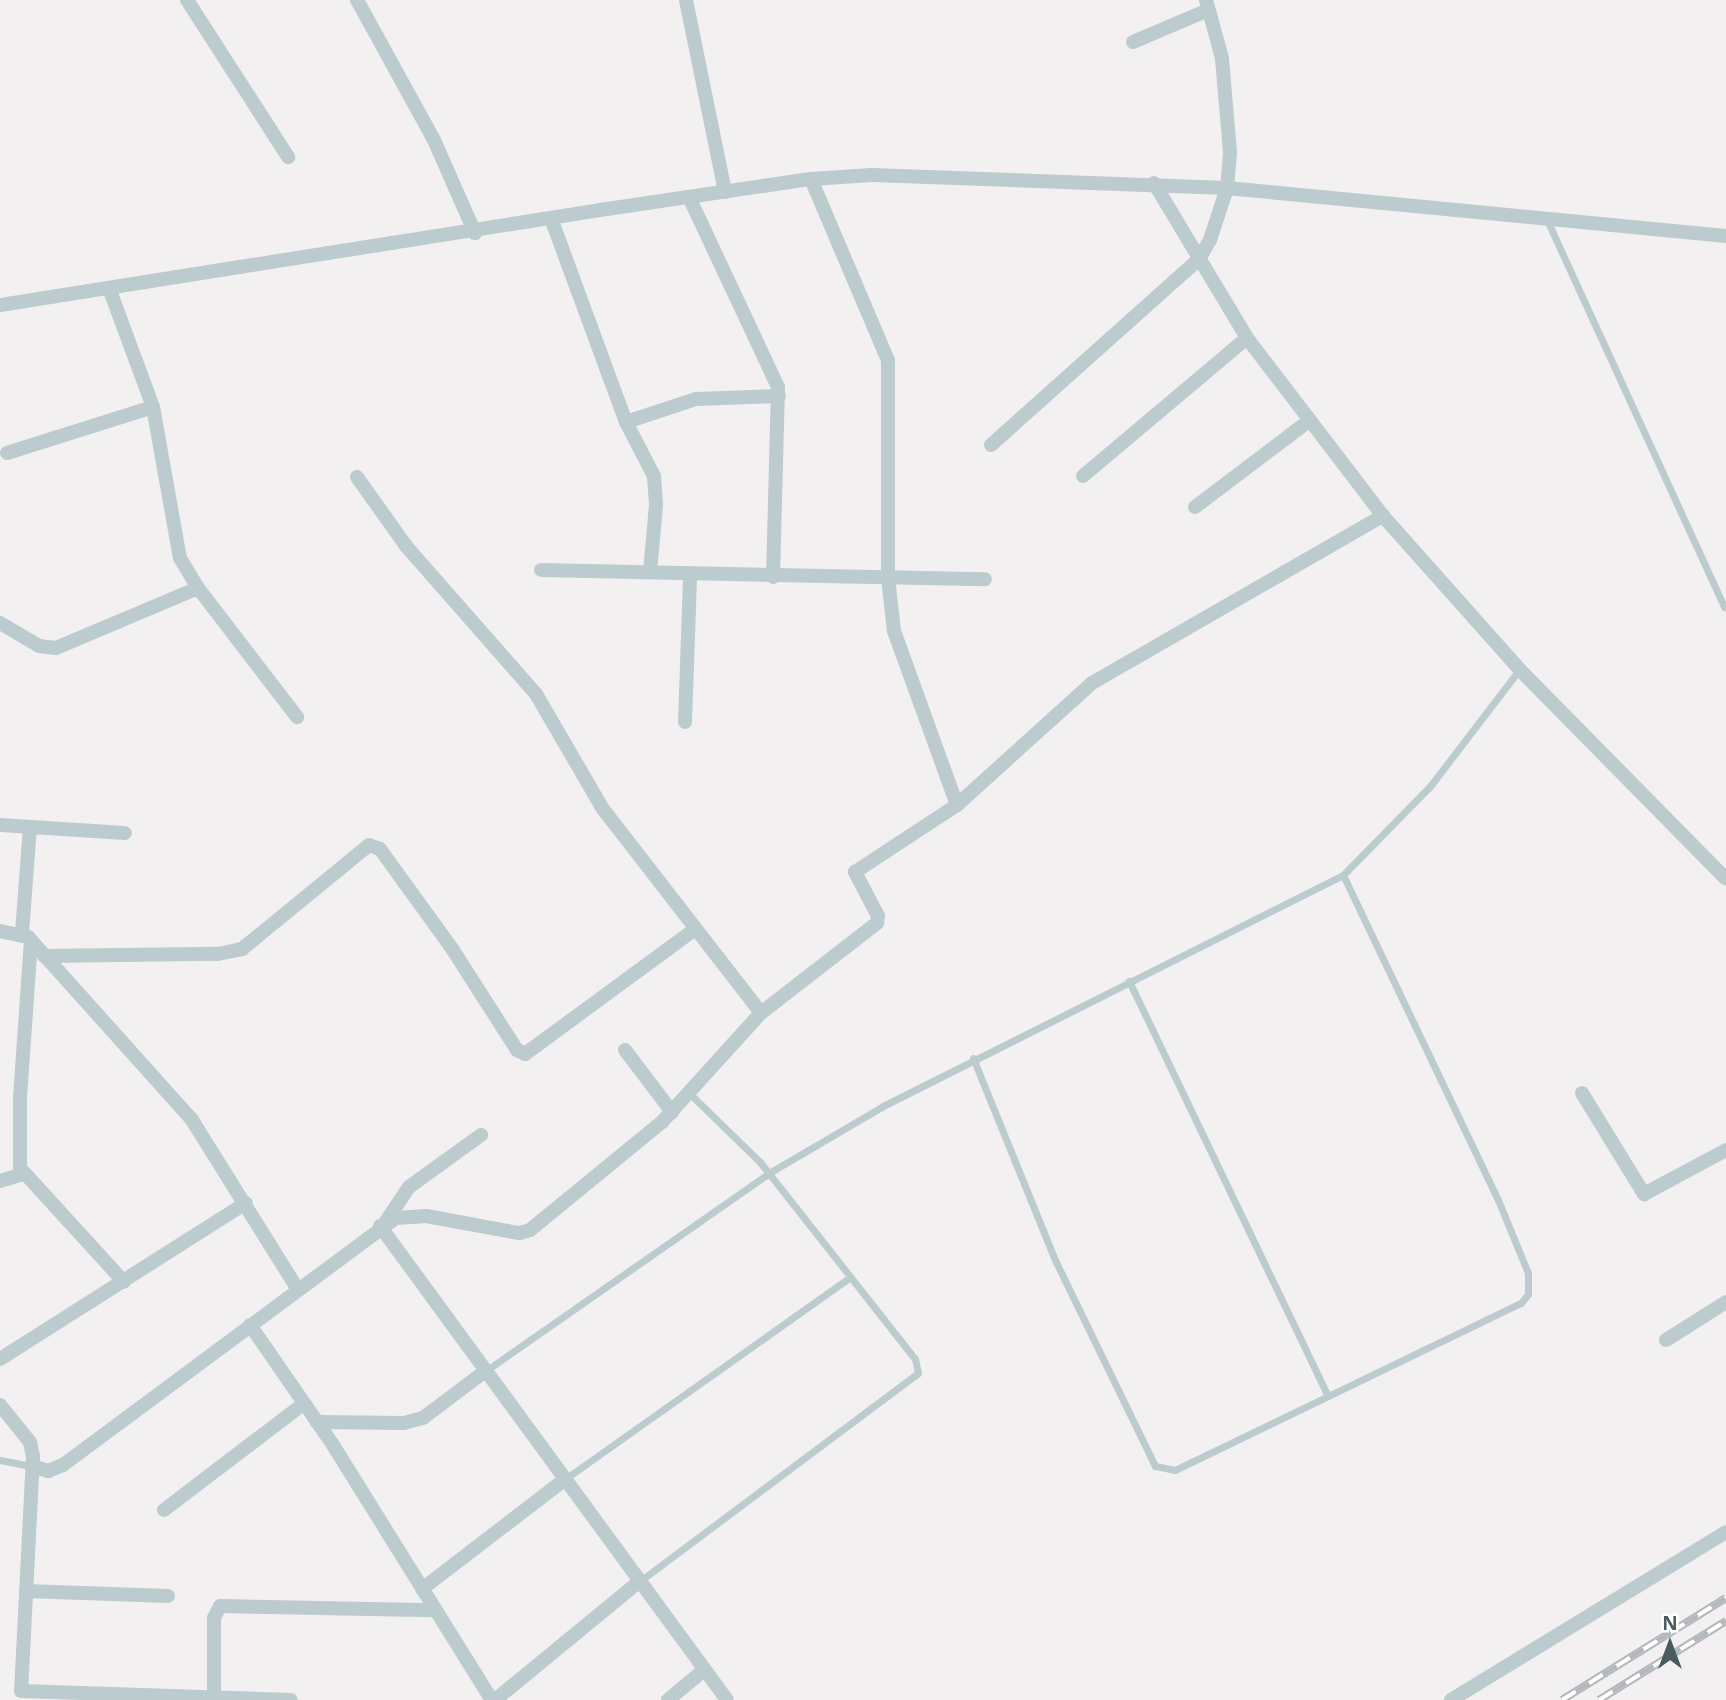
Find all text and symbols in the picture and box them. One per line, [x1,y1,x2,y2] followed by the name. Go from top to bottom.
[1635,1609,1705,1679] north arrow
[1662,1610,1678,1636] text: N

